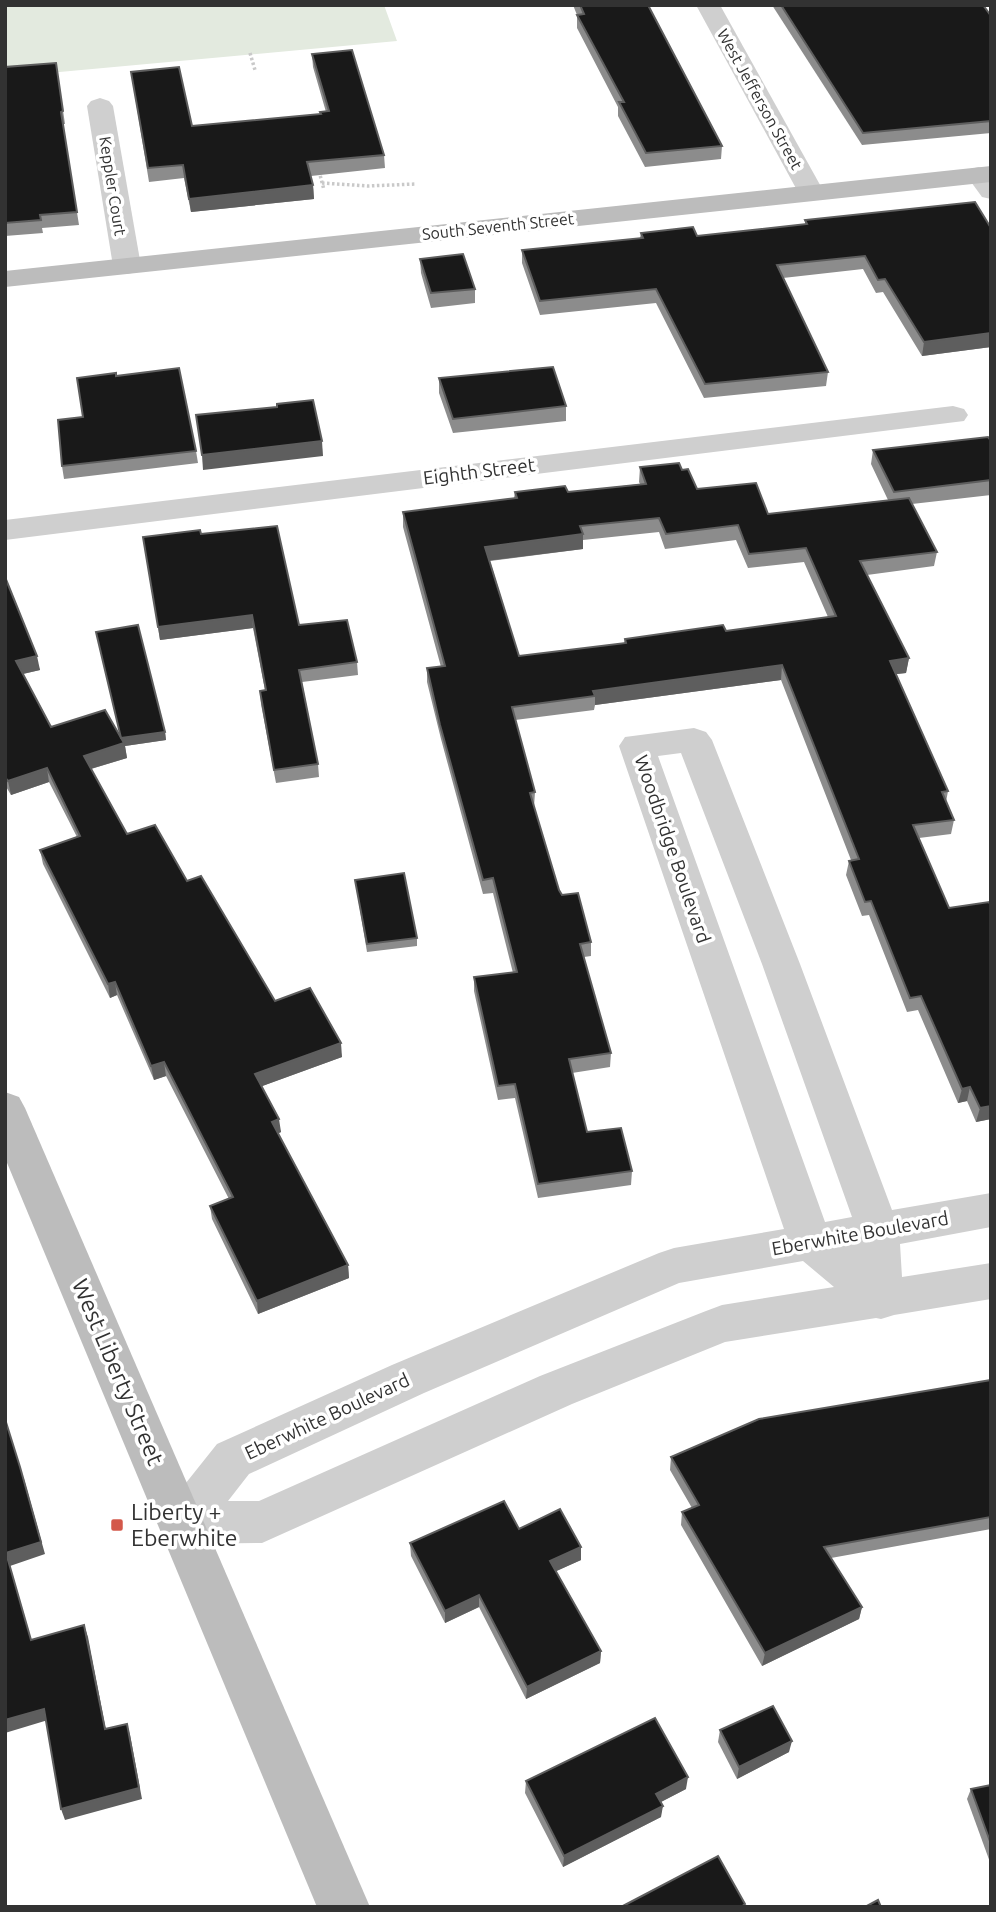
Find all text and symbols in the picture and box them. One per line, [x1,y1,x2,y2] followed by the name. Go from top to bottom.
[714,26,806,173] street label: West Jefferson Street
[96,135,130,238] street label: Keppler Court
[421,209,576,243] street label: South Seventh Street
[422,453,537,489] street label: Eighth Street
[630,752,716,946] street label: Woodbridge Boulevard
[770,1207,950,1259] street label: Eberwhite Boulevard
[68,1275,169,1469] street label: West Liberty Street
[241,1368,413,1464] street label: Eberwhite Boulevard
[131,1499,238,1550] place label: Liberty + Eberwhite
[109,1517,125,1533] marker: Liberty + Eberwhite

